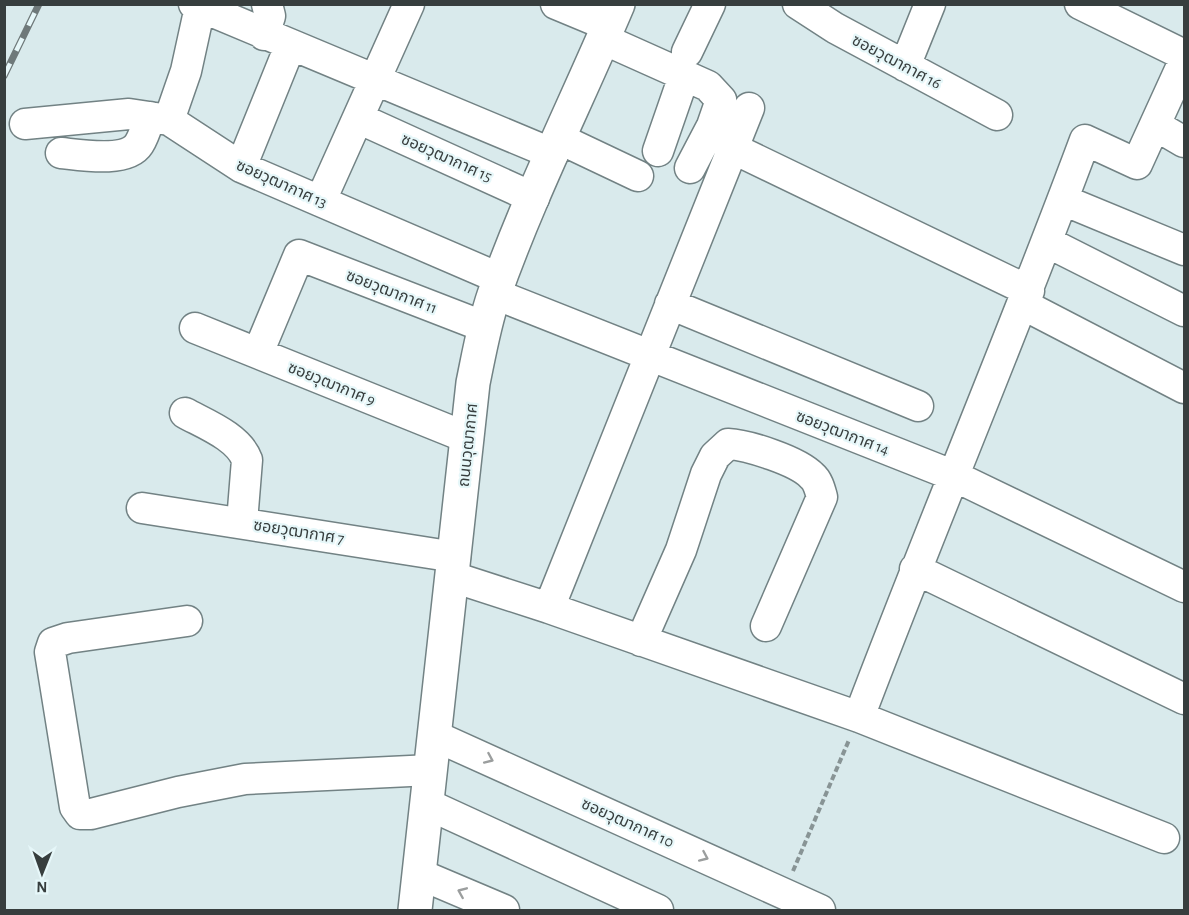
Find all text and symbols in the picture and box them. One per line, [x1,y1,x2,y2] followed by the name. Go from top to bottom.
[849,32,944,93] street label: ซอยวุฒากาศ 16
[398,131,494,186] street label: ซอยวุฒากาศ 15
[233,157,329,212] street label: ซอยวุฒากาศ 13
[344,267,439,318] street label: ซอยวุฒากาศ 11
[285,359,378,410] street label: ซอยวุฒากาศ 9
[456,402,481,488] street label: ถนนวุฒากาศ
[793,408,892,459] street label: ซอยวุฒากาศ 14
[252,517,346,548] street label: ซอยวุฒากาศ 7
[482,752,493,764] one-way arrow
[579,795,676,851] street label: ซอยวุฒากาศ 10
[12,843,72,903] north arrow
[698,850,709,862] one-way arrow
[36,879,47,895] text: N
[457,887,468,899] one-way arrow

